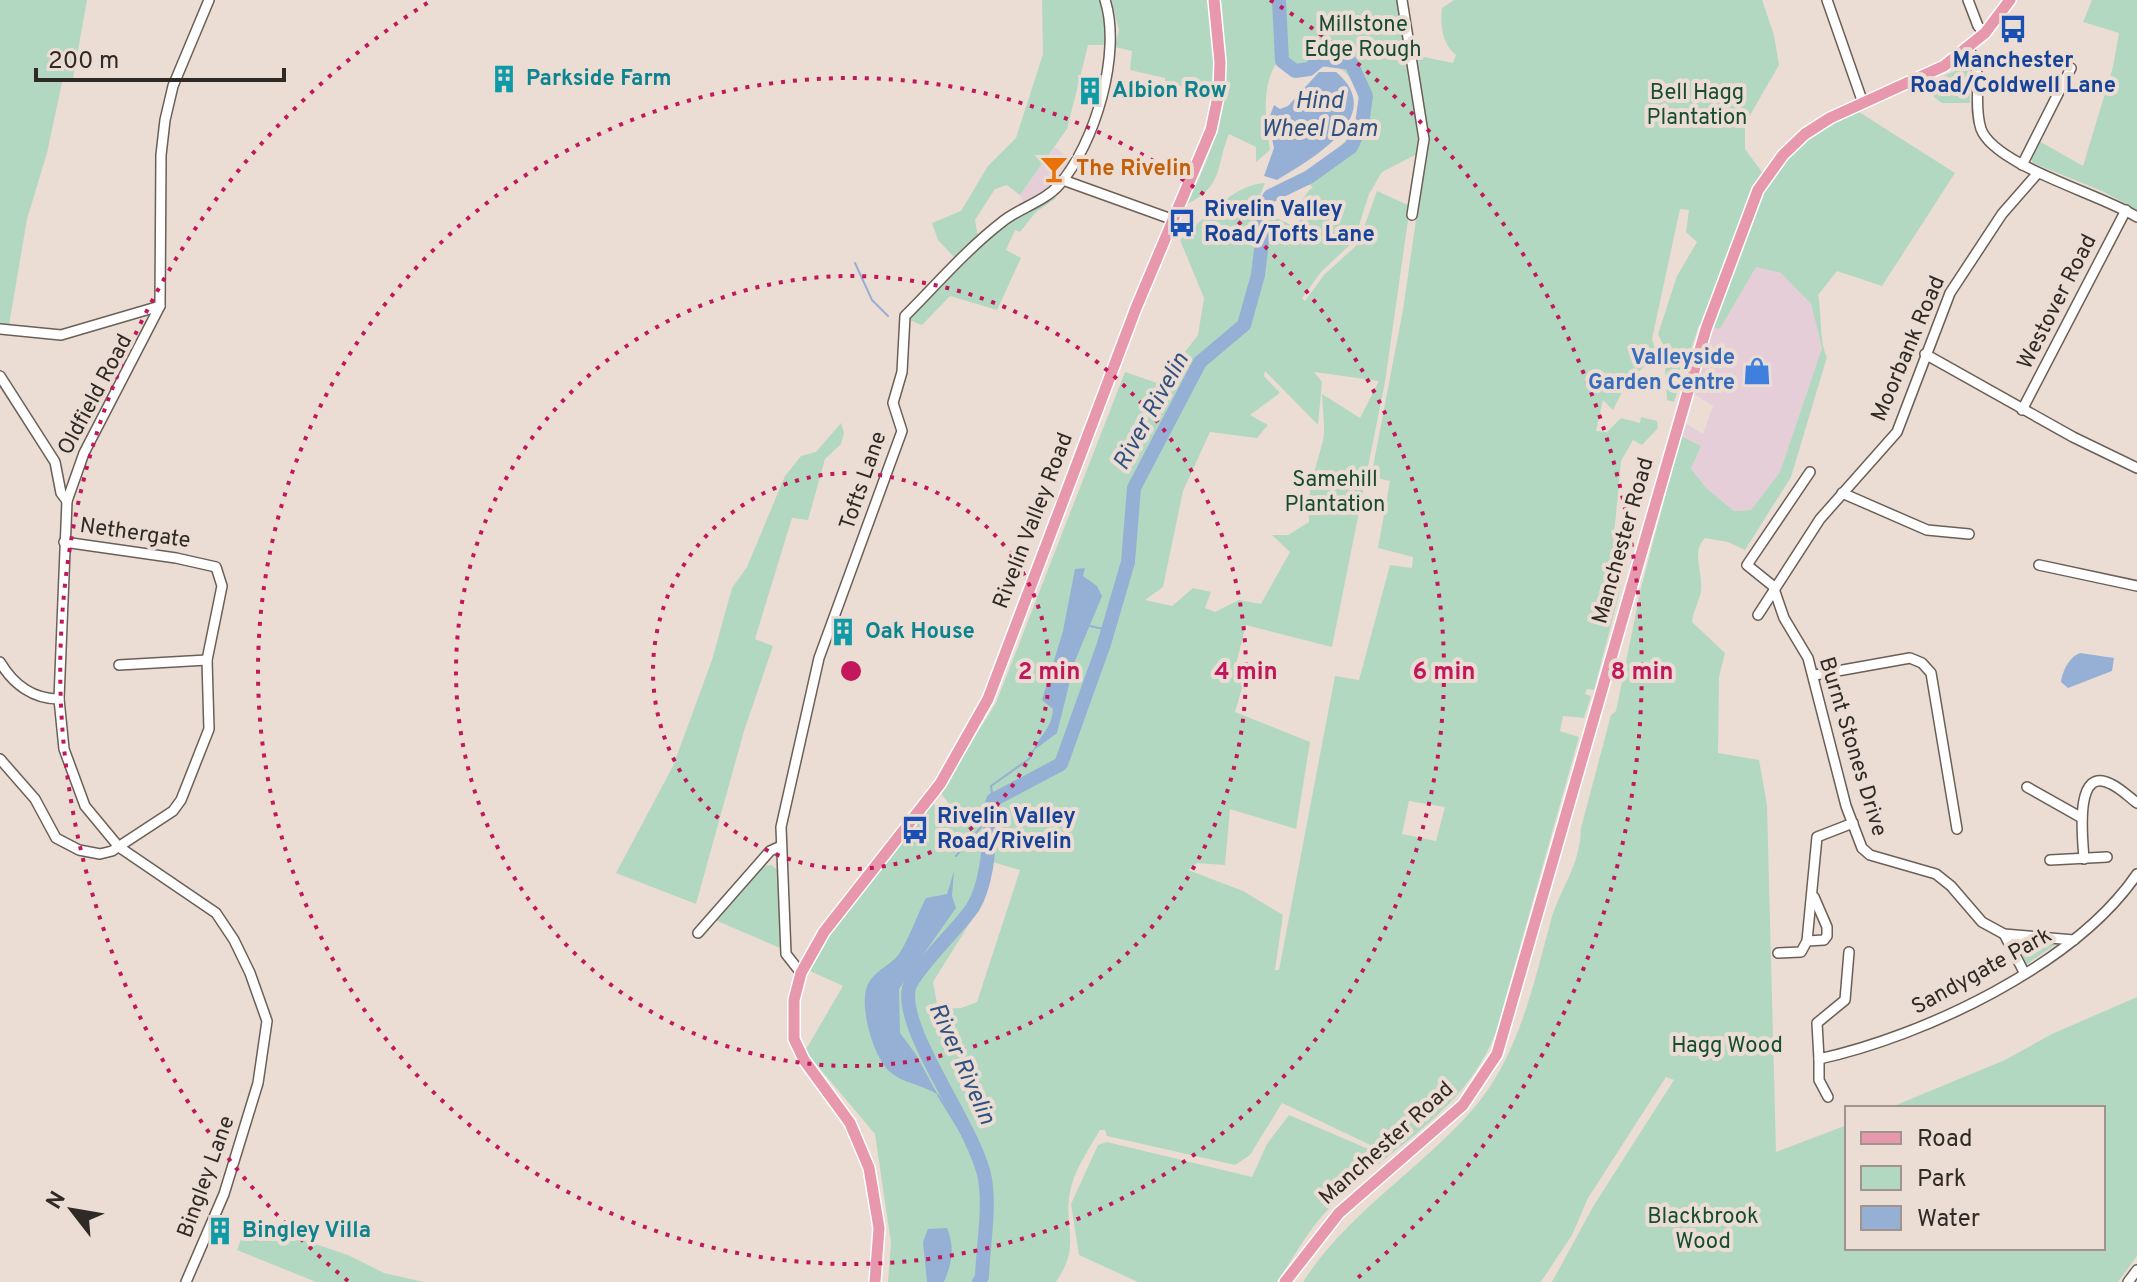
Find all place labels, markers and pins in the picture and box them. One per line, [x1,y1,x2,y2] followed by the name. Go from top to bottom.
[1998,14,2028,44] bus stop icon: Manchester Road/Coldwell Lane
[1910,48,2116,100] place label: Manchester Road/Coldwell Lane
[489,64,519,94] building icon: Parkside Farm
[526,66,672,93] place label: Parkside Farm
[1075,76,1105,106] building icon: Albion Row
[1112,78,1227,105] place label: Albion Row
[1039,154,1069,184] bar icon: The Rivelin
[1076,156,1191,183] place label: The Rivelin
[1204,197,1375,249] place label: Rivelin Valley Road/Tofts Lane
[1167,208,1197,238] bus stop icon: Rivelin Valley Road/Tofts Lane
[1588,345,1735,397] place label: Valleyside Garden Centre
[1742,356,1772,386] shop icon: Valleyside Garden Centre
[828,617,858,647] building icon: Oak House
[865,619,975,646] place label: Oak House
[837,657,865,685] centre of rings
[937,804,1076,856] place label: Rivelin Valley Road/Rivelin
[900,815,930,845] bus stop icon: Rivelin Valley Road/Rivelin
[205,1216,235,1246] building icon: Bingley Villa
[242,1218,371,1245] place label: Bingley Villa

